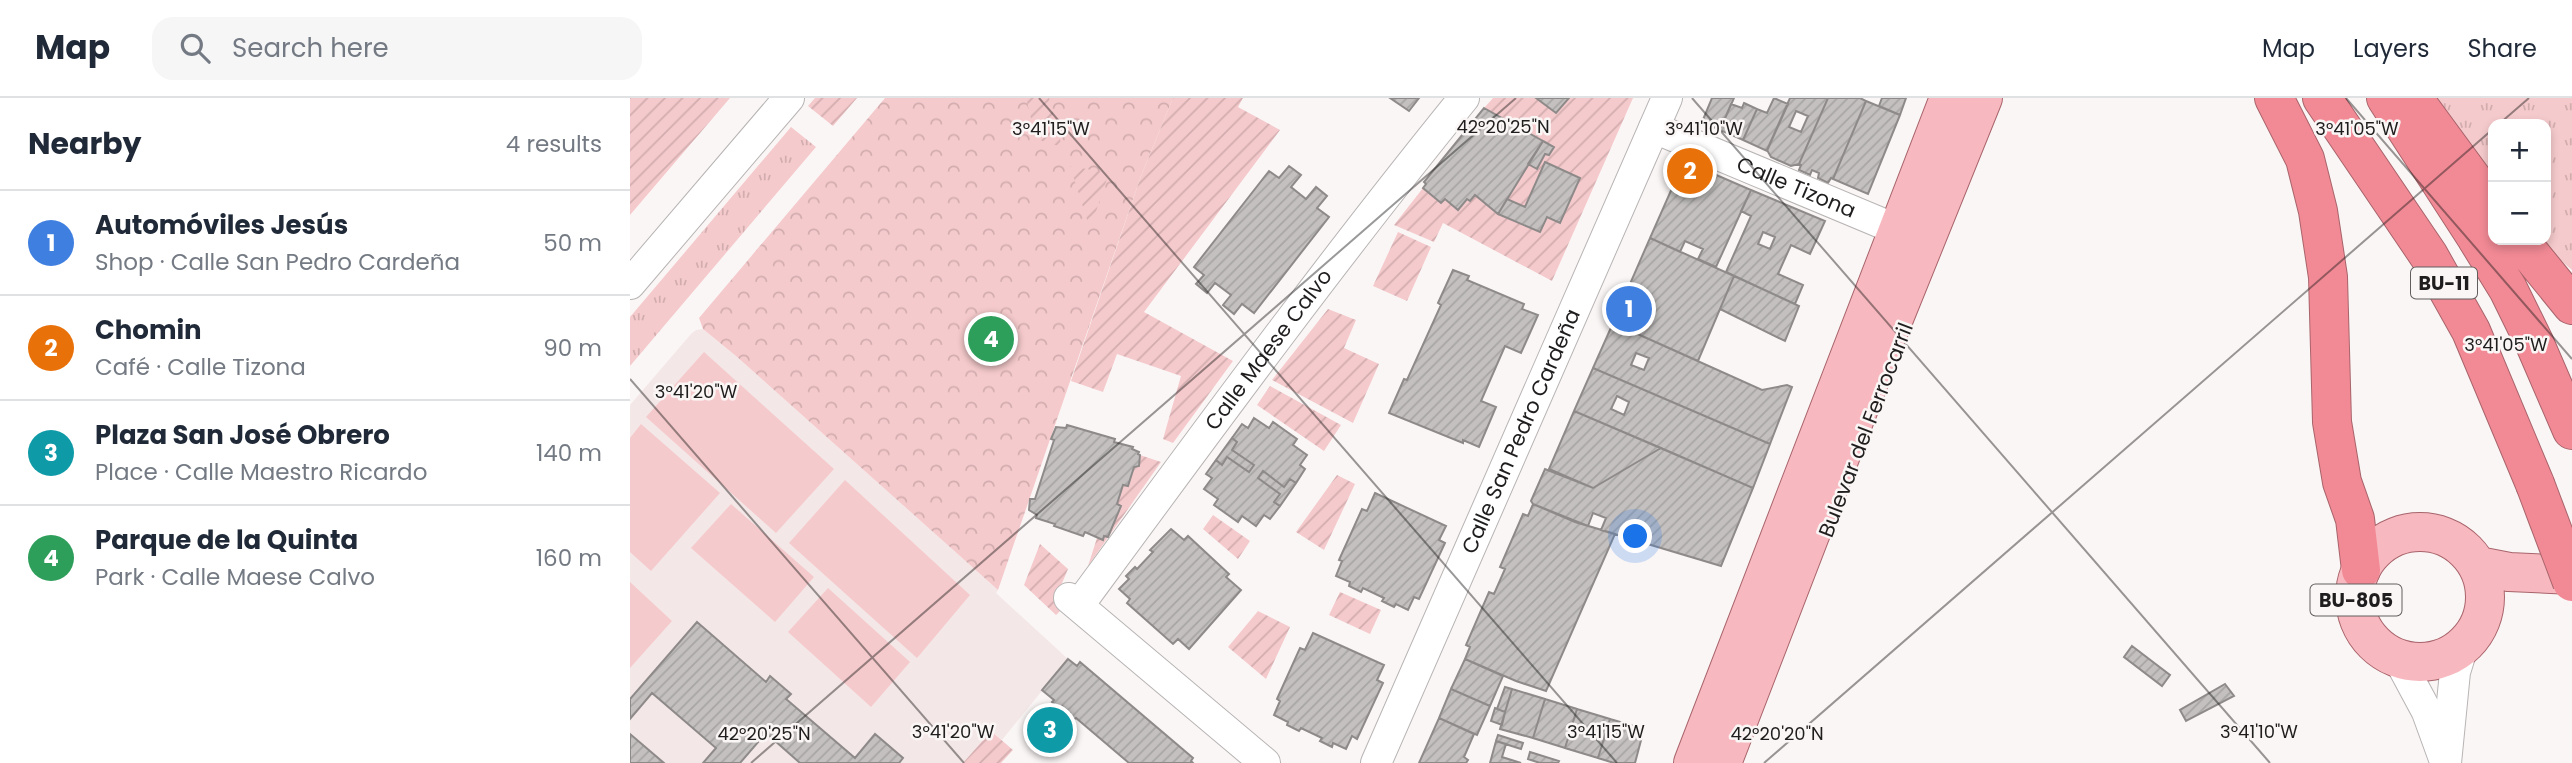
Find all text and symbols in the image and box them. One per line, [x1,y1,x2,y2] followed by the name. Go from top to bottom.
[152,17,642,80] search box
[35,24,110,71] text: Map
[176,29,214,67] icon: search
[232,30,389,66] text: Search here
[2262,32,2315,65] text: Map
[2353,32,2429,65] text: Layers
[2467,32,2537,65] text: Share
[1456,114,1550,139] text: 42°20'25"N
[1012,116,1090,141] text: 3°41'15"W
[1665,116,1743,141] text: 3°41'10"W
[2315,116,2399,141] text: 3°41'05"W
[2488,119,2551,245] map controls
[2488,119,2551,182] button: +
[28,122,142,165] text: Nearby
[506,128,602,160] text: 4 results
[1667,145,1713,197] pin: 2
[1732,149,1860,225] street label: Calle Tizona
[2488,182,2551,245] button: −
[95,207,348,243] text: Automóviles Jesús
[47,227,55,259] text: 1
[543,227,602,259] text: 50 m
[95,246,460,278] text: Shop · Calle San Pedro Cardeña
[1198,263,1338,436] street label: Calle Maese Calvo
[2411,267,2477,298] road number: BU-11
[1606,283,1652,335] pin: 1
[1454,304,1587,558] street label: Calle San Pedro Cardeña
[95,312,202,348] text: Chomin
[968,313,1014,365] pin: 4
[1811,318,1920,541] street label: Bulevar del Ferrocarril
[44,332,58,364] text: 2
[543,332,602,364] text: 90 m
[2464,332,2548,357] text: 3°41'05"W
[95,351,306,383] text: Café · Calle Tizona
[655,379,738,404] text: 3°41'20"W
[95,417,390,453] text: Plaza San José Obrero
[44,437,58,469] text: 3
[536,437,602,469] text: 140 m
[95,456,427,488] text: Place · Calle Maestro Ricardo
[1618,519,1652,553] your location
[95,522,358,558] text: Parque de la Quinta
[43,542,59,574] text: 4
[536,542,602,574] text: 160 m
[95,561,375,593] text: Park · Calle Maese Calvo
[2310,584,2402,615] road number: BU-805
[1027,704,1073,756] pin: 3
[912,719,995,744] text: 3°41'20"W
[1567,719,1645,744] text: 3°41'15"W
[2220,719,2298,744] text: 3°41'10"W
[717,721,811,746] text: 42°20'25"N
[1730,721,1824,746] text: 42°20'20"N

